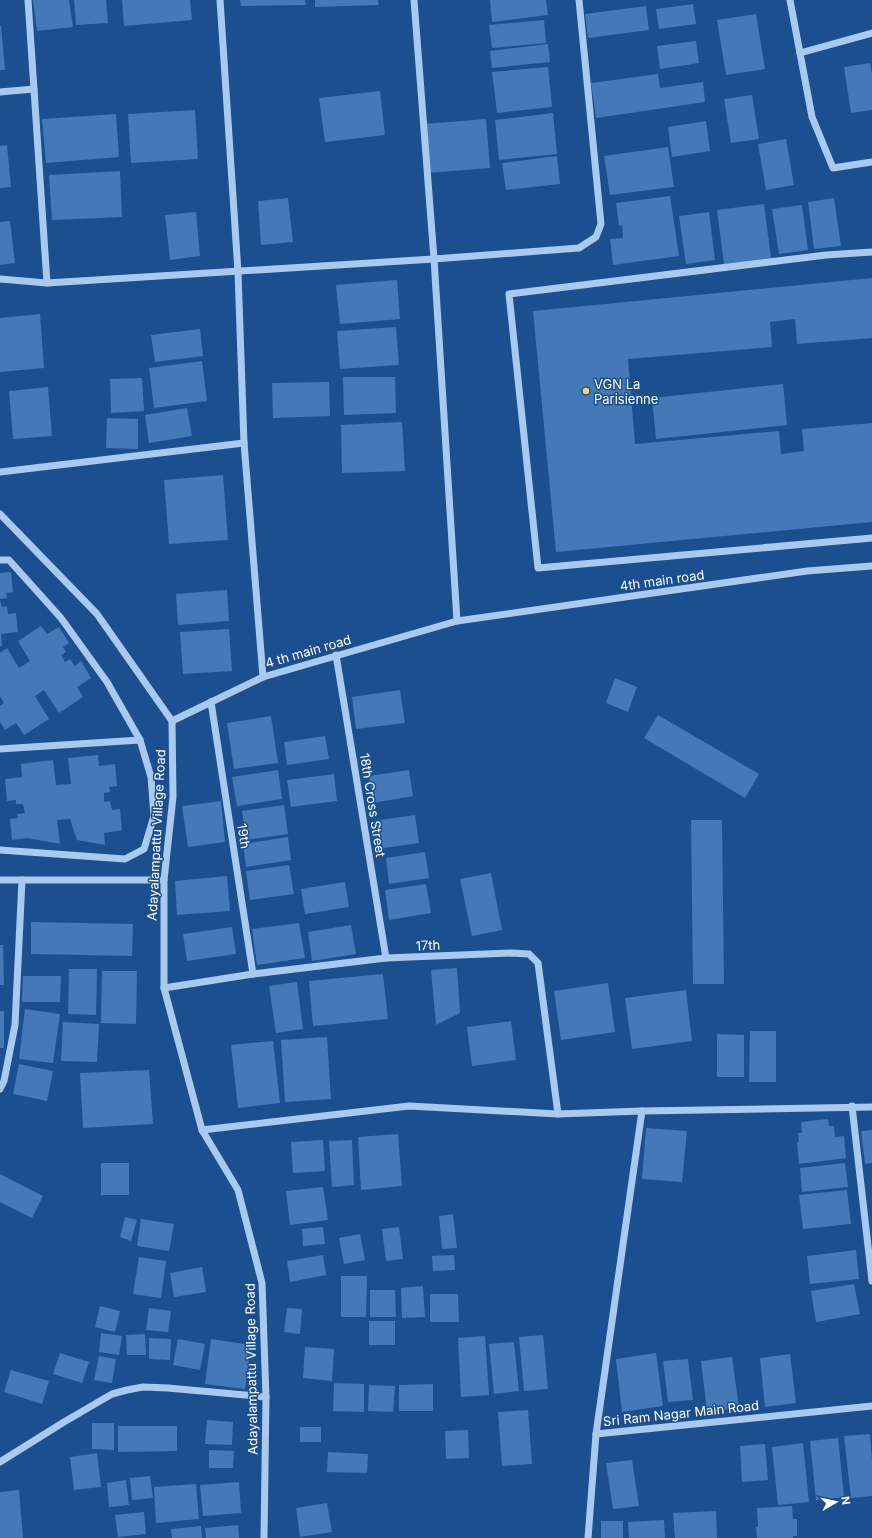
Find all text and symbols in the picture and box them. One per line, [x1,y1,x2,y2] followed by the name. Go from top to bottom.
[594,376,658,407] place label: VGN La Parisienne
[581,386,591,396] marker: VGN La Parisienne
[619,566,705,594] street label: 4th main road
[263,631,353,671] street label: 4 th main road
[144,749,168,921] street label: Adayalampattu Village Road
[357,752,389,858] street label: 18th Cross Street
[234,822,254,850] street label: 19th
[415,936,441,954] street label: 17th
[242,1283,260,1455] street label: Adayalampattu Village Road
[602,1397,760,1429] street label: Sri Ram Nagar Main Road
[816,1482,856,1522] north arrow
[838,1495,853,1506] text: N

